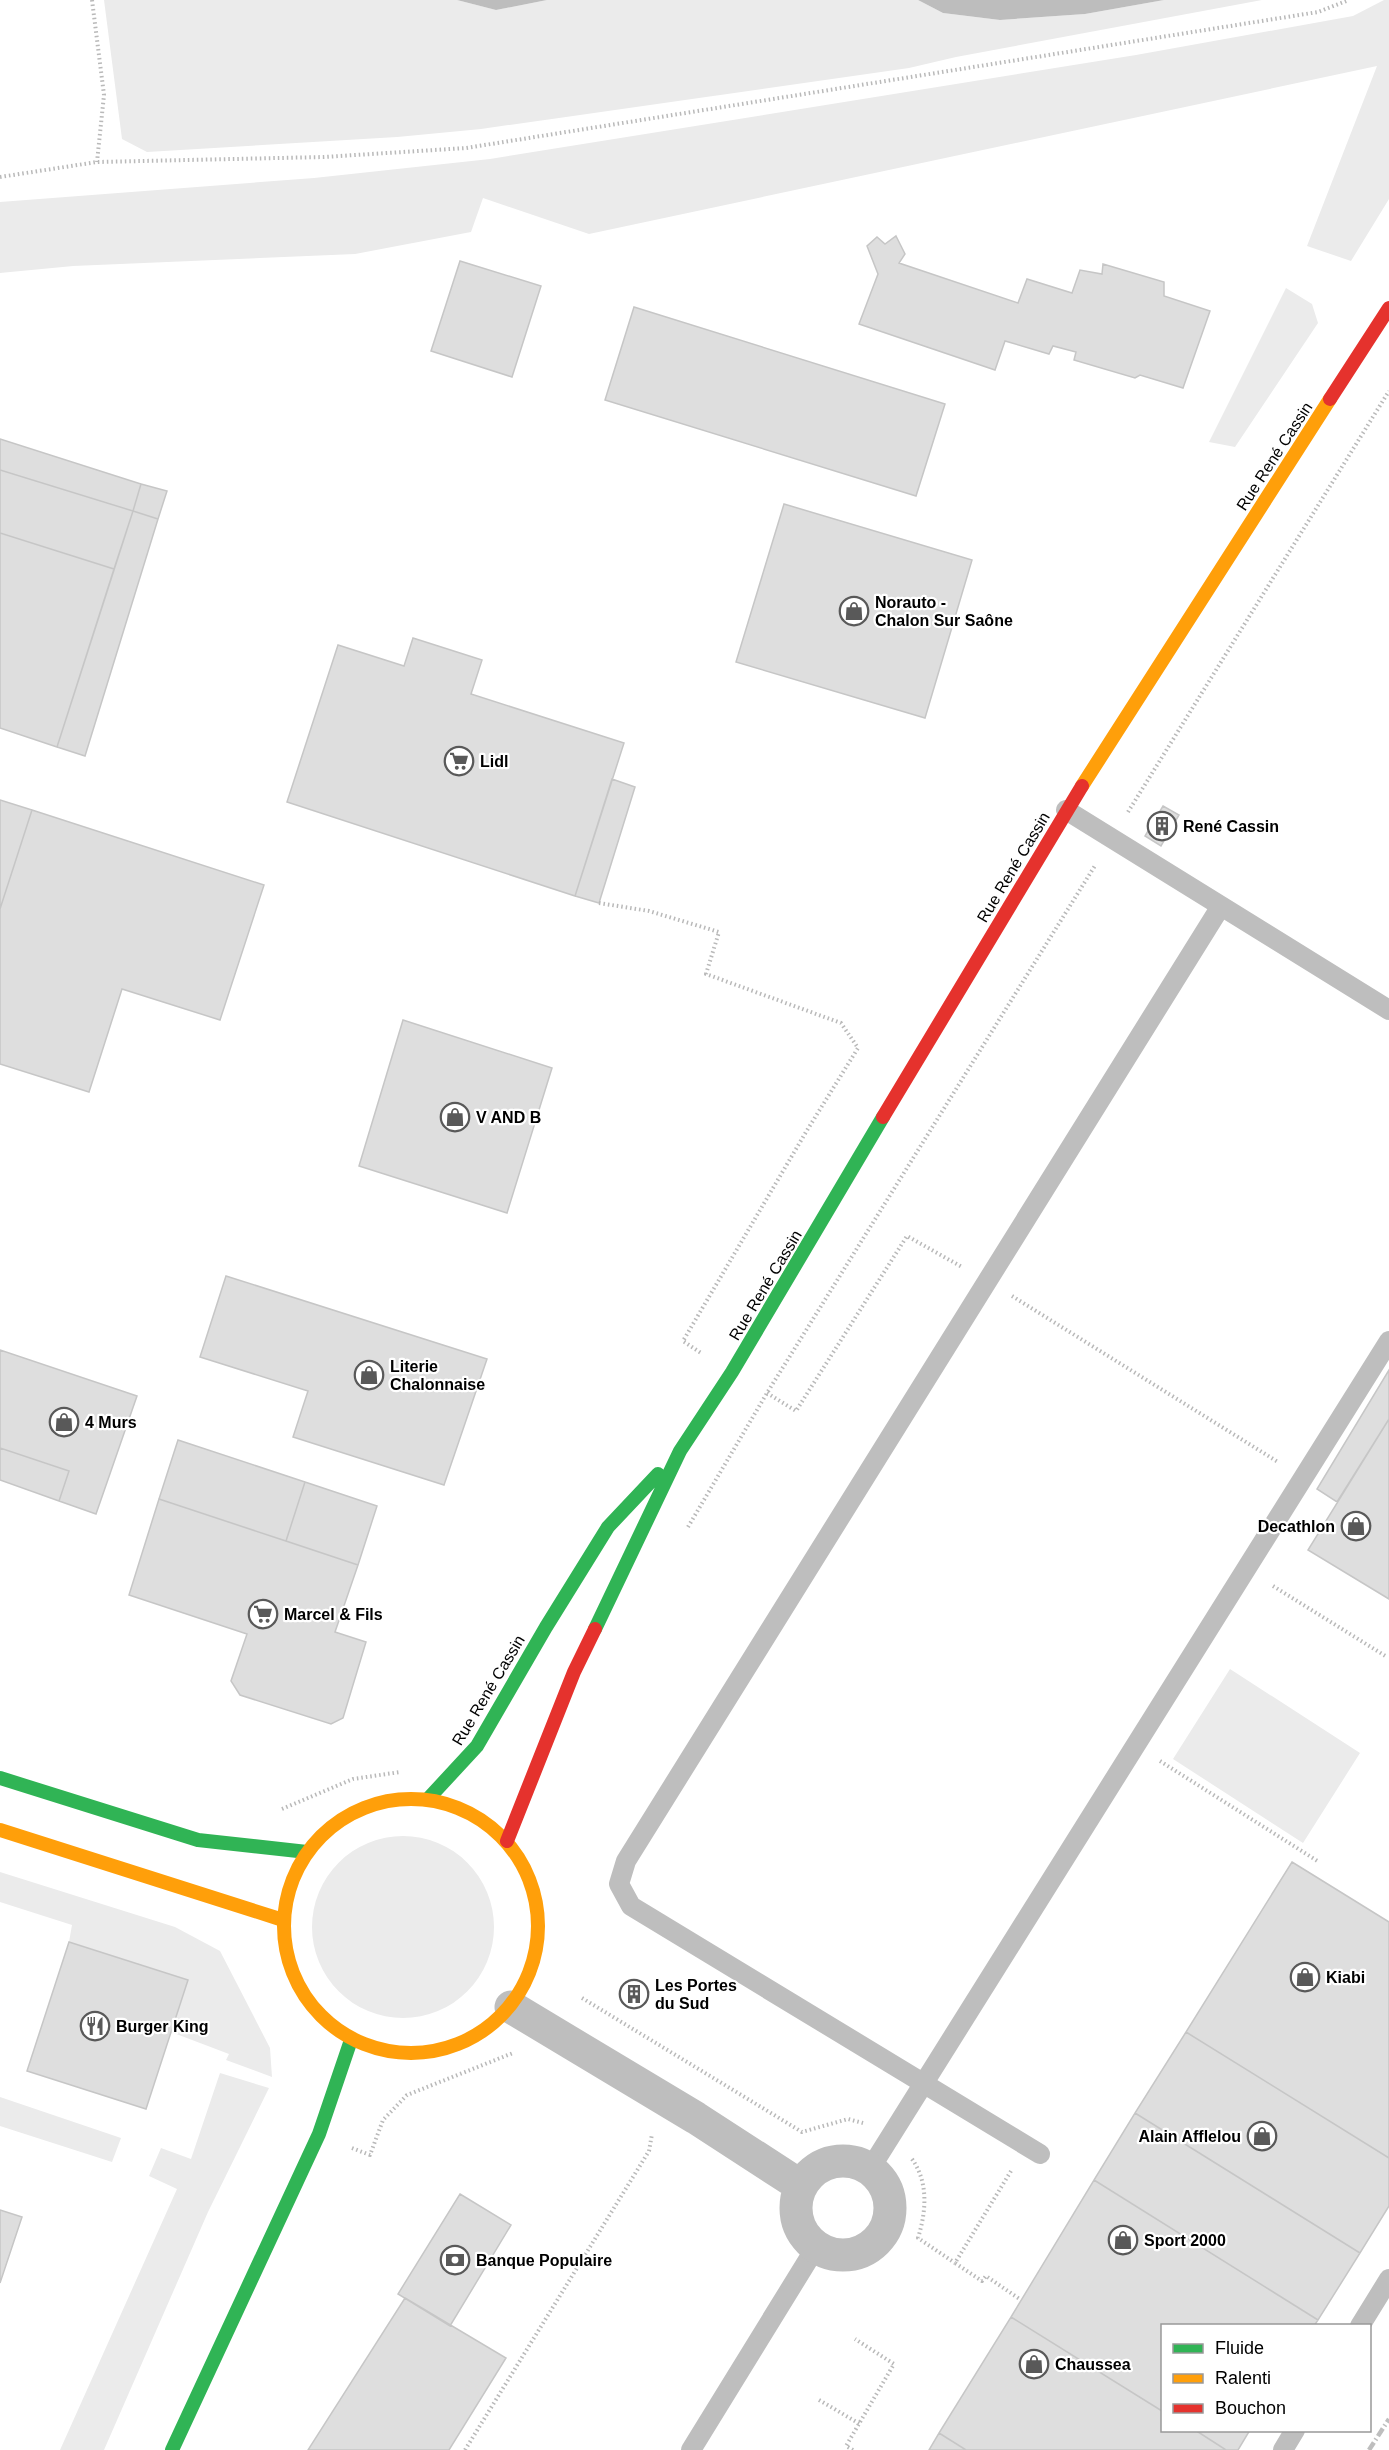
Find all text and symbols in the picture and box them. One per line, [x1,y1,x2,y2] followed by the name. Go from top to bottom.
[1233,399,1316,513] street label: Rue René Cassin
[875,594,1013,629] place label: Norauto - Chalon Sur Saône
[838,595,870,627] shop icon: Norauto - Chalon Sur Saône
[443,745,475,777] supermarket icon: Lidl
[480,753,508,770] place label: Lidl
[974,809,1053,925] street label: Rue René Cassin
[1146,810,1178,842] building icon: René Cassin
[1183,818,1279,835] place label: René Cassin
[439,1101,471,1133] shop icon: V AND B
[476,1109,541,1126] place label: V AND B
[726,1227,805,1343] street label: Rue René Cassin
[390,1358,485,1393] place label: Literie Chalonnaise
[353,1359,385,1391] shop icon: Literie Chalonnaise
[48,1406,80,1438] shop icon: 4 Murs
[85,1414,137,1431] place label: 4 Murs
[1340,1510,1372,1542] shop icon: Decathlon
[1258,1518,1335,1535] place label: Decathlon
[247,1598,279,1630] supermarket icon: Marcel & Fils
[284,1606,383,1623] place label: Marcel & Fils
[449,1632,528,1748] street label: Rue René Cassin
[1289,1961,1321,1993] shop icon: Kiabi
[1326,1969,1365,1986] place label: Kiabi
[655,1977,737,2012] place label: Les Portes du Sud
[618,1978,650,2010] building icon: Les Portes du Sud
[79,2010,111,2042] restaurant icon: Burger King
[116,2018,208,2035] place label: Burger King
[1246,2120,1278,2152] shop icon: Alain Afflelou
[1138,2128,1241,2145] place label: Alain Afflelou
[1107,2224,1139,2256] shop icon: Sport 2000
[1144,2232,1226,2249] place label: Sport 2000
[439,2244,471,2276] bank icon: Banque Populaire
[476,2252,612,2269] place label: Banque Populaire
[1161,2324,1371,2432] legend
[1215,2338,1264,2358] text: Fluide
[1018,2348,1050,2380] shop icon: Chaussea
[1055,2356,1131,2373] place label: Chaussea
[1215,2368,1271,2388] text: Ralenti
[1215,2398,1286,2418] text: Bouchon

